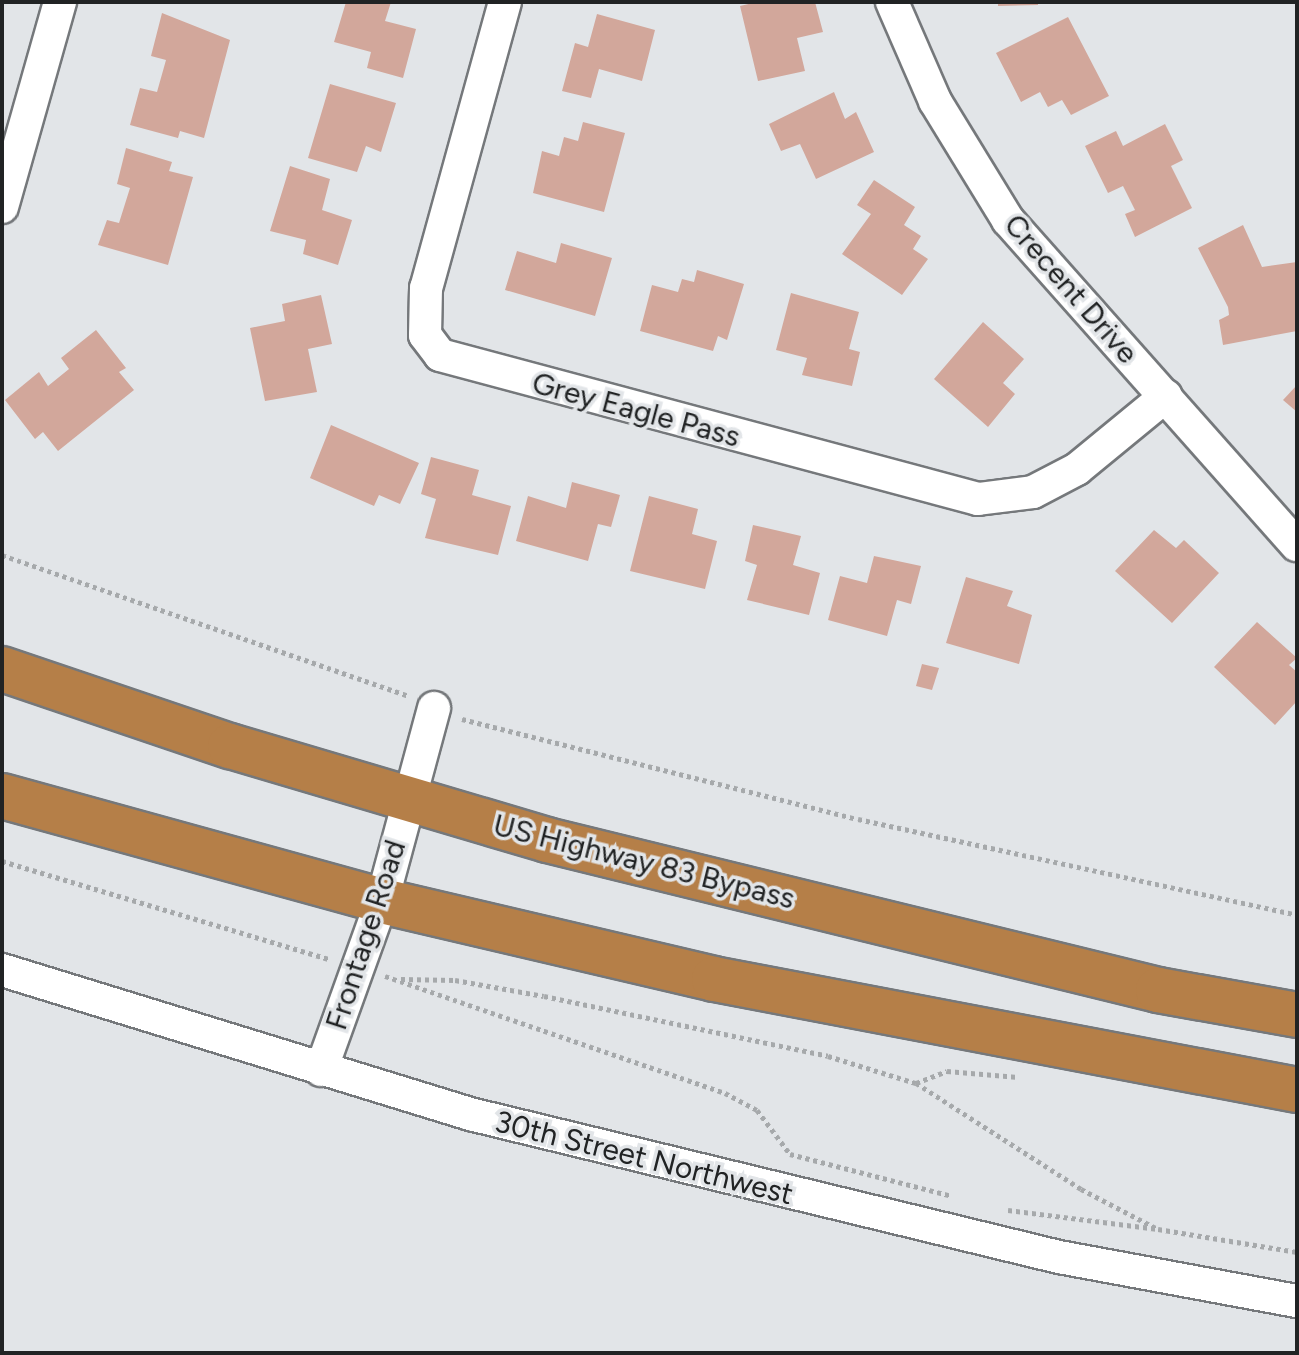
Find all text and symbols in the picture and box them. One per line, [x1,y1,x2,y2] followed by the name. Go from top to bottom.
[997,207,1145,371] street label: Crecent Drive
[528,365,744,455] street label: Grey Eagle Pass
[490,807,798,917] street label: US Highway 83 Bypass
[318,836,414,1034] street label: Frontage Road
[491,1104,797,1212] street label: 30th Street Northwest

